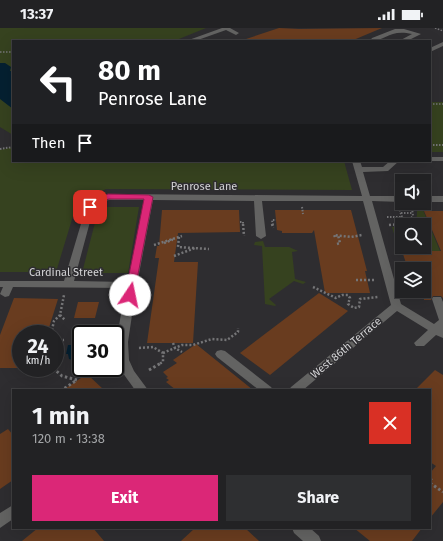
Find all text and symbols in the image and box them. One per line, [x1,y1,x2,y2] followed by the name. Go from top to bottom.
[20,5,53,23] text: 13:37
[98,54,161,87] text: 80 m
[32,56,84,108] icon: left
[98,88,207,110] text: Penrose Lane
[74,132,96,154] icon: arrive
[32,134,66,152] text: Then
[395,174,431,298] map controls
[395,174,431,210] button: sound
[171,180,237,193] street label: Penrose Lane
[73,190,107,224] pin
[79,196,101,218] icon: arrive
[395,218,431,254] button: search
[395,262,431,298] button: layers
[29,266,103,279] street label: Cardinal Street
[109,274,151,316] position arrow
[308,315,384,381] street label: West 86th Terrace
[72,325,124,377] speed limit sign: 30
[27,334,49,358] text: 24
[26,355,50,367] text: km/h
[32,402,90,430] text: 1 min
[369,402,411,444] button: close
[32,431,105,446] text: 120 m · 13:38
[32,475,218,521] button: Exit
[226,475,411,521] button: Share

